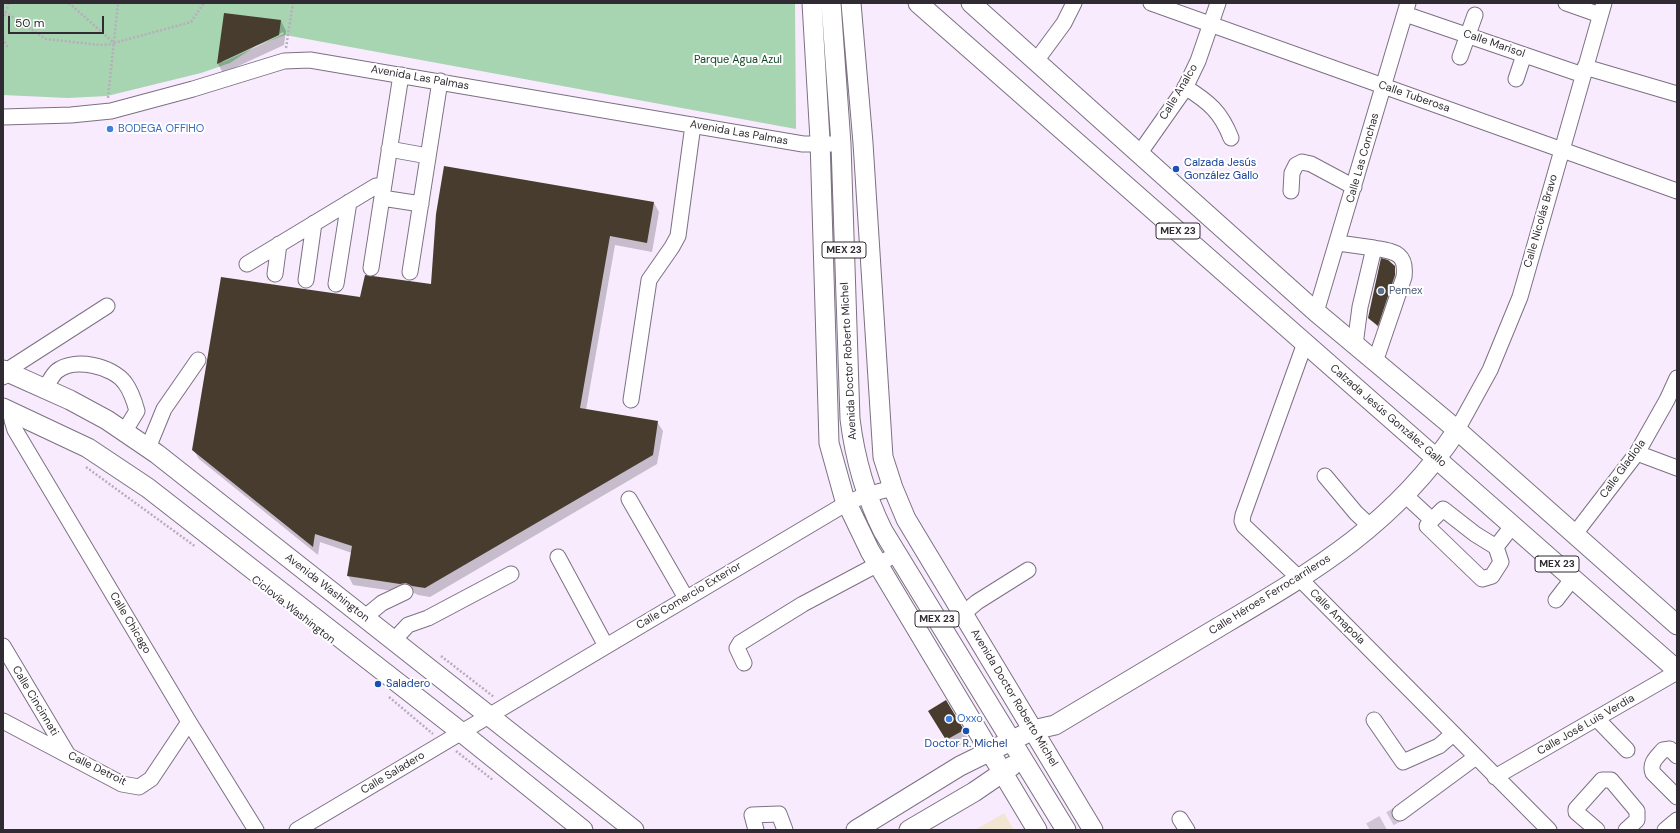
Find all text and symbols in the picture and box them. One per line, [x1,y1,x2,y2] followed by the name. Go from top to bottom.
[10,8,106,34] scale bar
[15,15,44,31] text: 50 m
[1461,27,1527,61] street label: Calle Marisol
[694,53,782,67] park label: Parque Agua Azul
[1157,62,1201,122] street label: Calle Analco
[370,63,470,93] street label: Avenida Las Palmas
[1376,79,1452,115] street label: Calle Tuberosa
[1344,111,1382,205] street label: Calle Las Conchas
[689,118,789,148] street label: Avenida Las Palmas
[118,122,204,136] place label: BODEGA OFFIHO
[105,124,115,134] marker: BODEGA OFFIHO
[1184,156,1259,182] place label: Calzada Jesús González Gallo
[1171,164,1181,174] marker: Calzada Jesús González Gallo
[1521,173,1561,269] street label: Calle Nicolás Bravo
[1156,223,1200,239] road number: MEX 23
[822,242,866,258] road number: MEX 23
[838,282,860,440] street label: Avenida Doctor Roberto Michel
[1389,284,1423,298] place label: Pemex
[1376,286,1386,296] marker: Pemex
[1327,362,1449,470] street label: Calzada Jesús González Gallo
[1597,437,1649,501] street label: Calle Gladiola
[282,551,372,625] street label: Avenida Washington
[1207,552,1333,638] street label: Calle Héroes Ferrocarrileros
[1535,556,1579,572] road number: MEX 23
[634,559,744,633] street label: Calle Comercio Exterior
[248,573,338,647] street label: Ciclovía Washington
[1307,587,1367,647] street label: Calle Amapola
[106,590,154,656] street label: Calle Chicago
[915,611,959,627] road number: MEX 23
[968,627,1060,769] street label: Avenida Doctor Roberto Michel
[9,664,61,738] street label: Calle Cincinnati
[386,677,430,691] place label: Saladero
[373,679,383,689] marker: Saladero
[1535,692,1637,758] street label: Calle José Luis Verdia
[957,712,983,726] place label: Oxxo
[944,714,954,724] marker: Oxxo
[961,726,971,736] marker: Doctor R. Michel
[925,737,1007,751] place label: Doctor R. Michel
[66,749,128,789] street label: Calle Detroit
[359,749,427,797] street label: Calle Saladero

